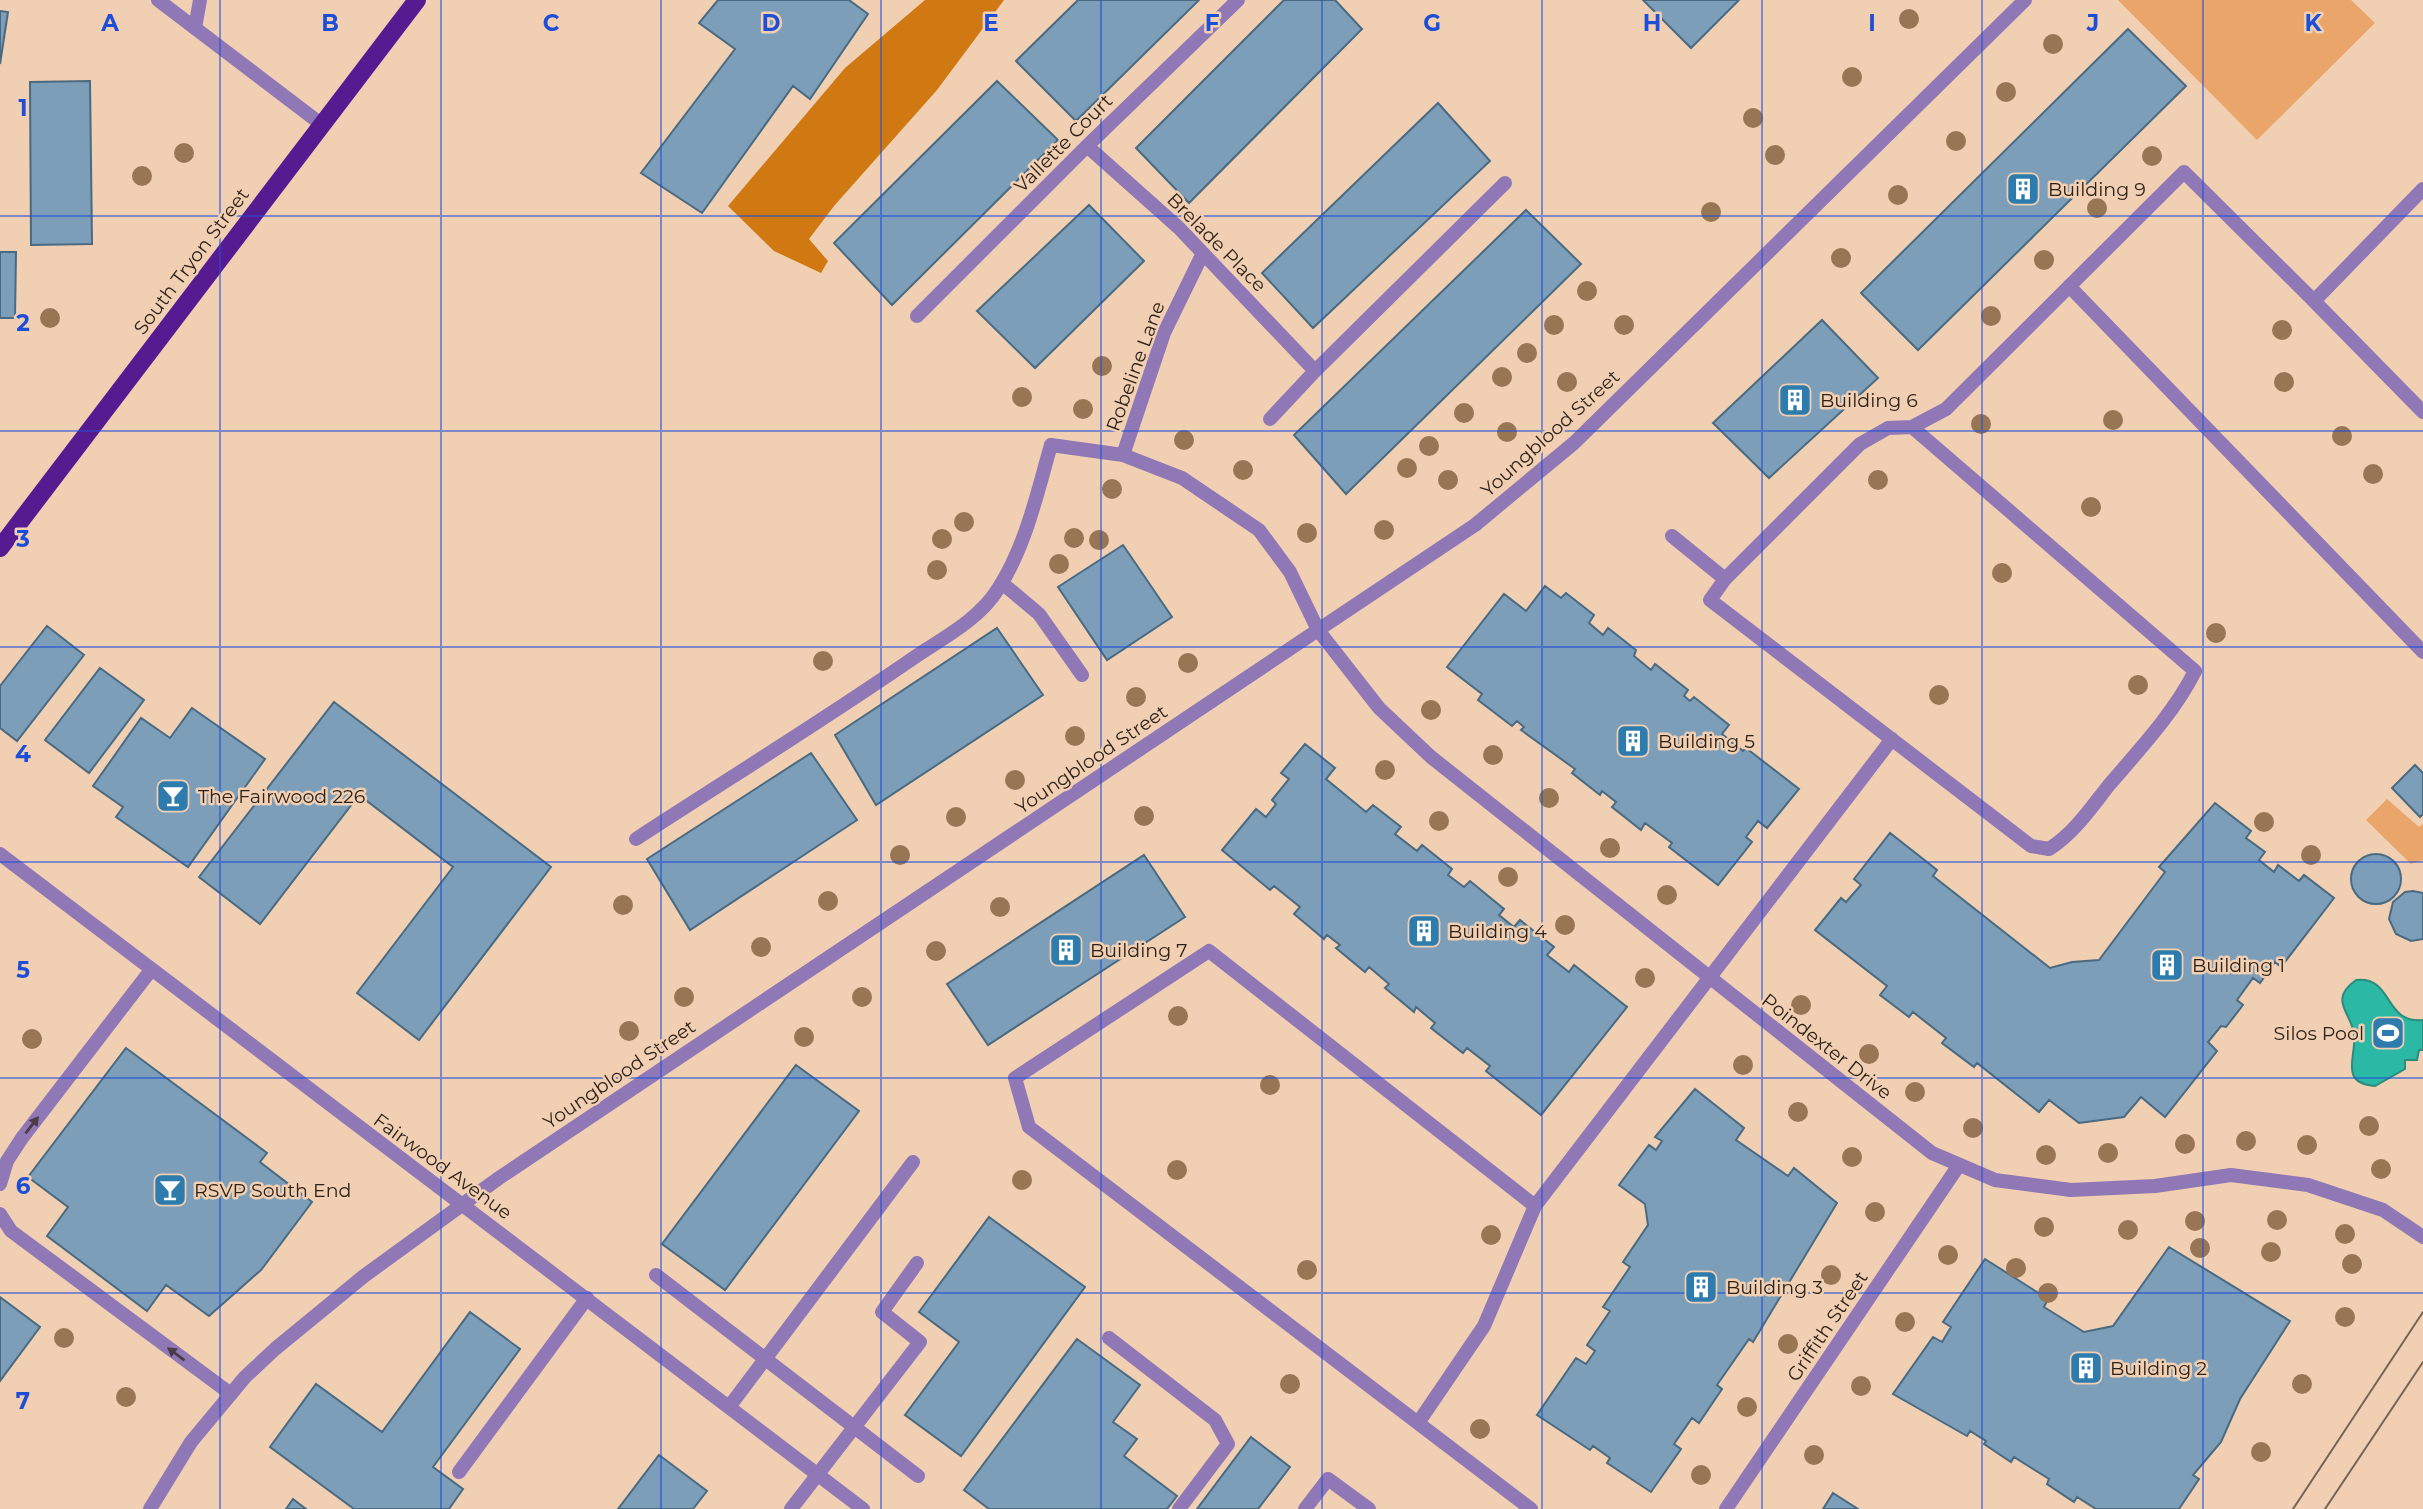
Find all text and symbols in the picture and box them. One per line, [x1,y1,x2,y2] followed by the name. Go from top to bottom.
[100,9,119,37] text: A
[321,9,339,37] text: B
[543,9,560,37] text: C
[762,9,781,37] text: D
[983,9,999,37] text: E
[1205,9,1220,37] text: F
[1423,9,1441,37] text: G
[1643,9,1661,37] text: H
[1868,9,1876,37] text: I
[2086,9,2099,37] text: J
[2304,9,2322,37] text: K
[1009,89,1118,197] street label: Vallette Court
[18,94,28,122] text: 1
[2004,170,2042,208] building icon: Building 9
[2048,178,2146,201] place label: Building 9
[129,183,254,339] street label: South Tryon Street
[1162,188,1271,297] street label: Brelade Place
[1101,298,1170,434] street label: Robeline Lane
[16,309,30,337] text: 2
[1476,365,1625,502] street label: Youngblood Street
[1776,381,1814,419] building icon: Building 6
[1820,389,1918,412] place label: Building 6
[15,525,30,553] text: 3
[1011,700,1172,819] street label: Youngblood Street
[1614,722,1652,760] building icon: Building 5
[1658,730,1755,753] place label: Building 5
[15,740,31,768] text: 4
[154,777,192,815] bar icon: The Fairwood 226
[198,785,365,808] place label: The Fairwood 226
[1405,912,1443,950] building icon: Building 4
[1448,920,1547,943] place label: Building 4
[1047,931,1085,969] building icon: Building 7
[1090,939,1187,962] place label: Building 7
[2148,946,2186,984] building icon: Building 1
[2192,954,2285,977] place label: Building 1
[16,956,30,984] text: 5
[1757,988,1896,1104] street label: Poindexter Drive
[2369,1014,2407,1052] sports icon: Silos Pool
[539,1015,700,1134] street label: Youngblood Street
[2274,1022,2364,1045] place label: Silos Pool
[369,1108,516,1224] street label: Fairwood Avenue
[25,1116,40,1134] one-way arrow
[151,1171,189,1209] bar icon: RSVP South End
[16,1172,31,1200] text: 6
[194,1179,351,1202] place label: RSVP South End
[1782,1266,1873,1386] street label: Griffith Street
[1682,1268,1720,1306] building icon: Building 3
[1726,1276,1823,1299] place label: Building 3
[167,1347,185,1361] one-way arrow
[2067,1349,2105,1387] building icon: Building 2
[2110,1357,2207,1380] place label: Building 2
[16,1387,30,1415] text: 7

